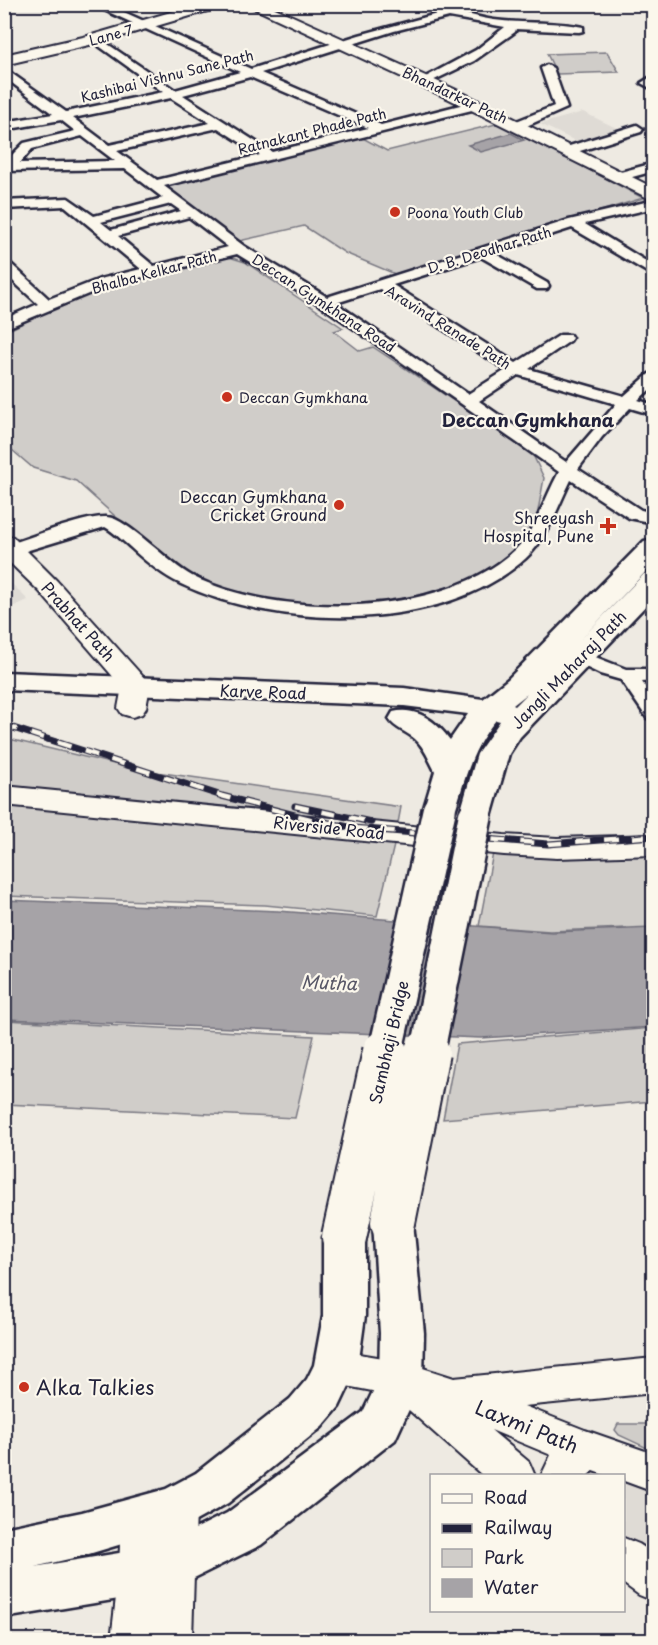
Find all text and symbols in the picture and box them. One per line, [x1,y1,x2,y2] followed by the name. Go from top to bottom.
[87,19,135,51] street label: Lane 7
[78,44,256,108] street label: Kashibai Vishnu Sane Path
[399,61,511,129] street label: Bhandarkar Path
[236,102,388,160] street label: Ratnakant Phade Path
[407,202,523,223] place label: Poona Youth Club
[388,205,402,219] marker: Poona Youth Club
[424,221,554,279] street label: D. B. Deodhar Path
[89,245,219,299] street label: Bhalba Kelkar Path
[248,249,400,357] street label: Deccan Gymkhana Road
[381,280,515,374] street label: Aravind Ranade Path
[239,387,368,408] place label: Deccan Gymkhana
[220,390,234,404] marker: Deccan Gymkhana
[442,406,615,433] district label: Deccan Gymkhana
[180,484,327,526] place label: Deccan Gymkhana Cricket Ground
[332,498,346,512] marker: Deccan Gymkhana Cricket Ground
[483,505,594,547] place label: Shreeyash Hospital, Pune
[599,517,617,535] marker: Shreeyash Hospital, Pune
[37,576,121,666] street label: Prabhat Path
[505,604,631,734] street label: Jangli Maharaj Path
[219,677,307,705] street label: Karve Road
[272,809,386,845] street label: Riverside Road
[301,968,358,996] water label: Mutha
[362,978,414,1106] street label: Sambhaji Bridge
[36,1372,154,1402] place label: Alka Talkies
[17,1380,31,1394] marker: Alka Talkies
[471,1392,583,1460] street label: Laxmi Path
[430,1474,625,1612] legend
[484,1483,528,1510] text: Road
[484,1513,552,1540] text: Railway
[484,1543,524,1570] text: Park
[484,1573,539,1600] text: Water

